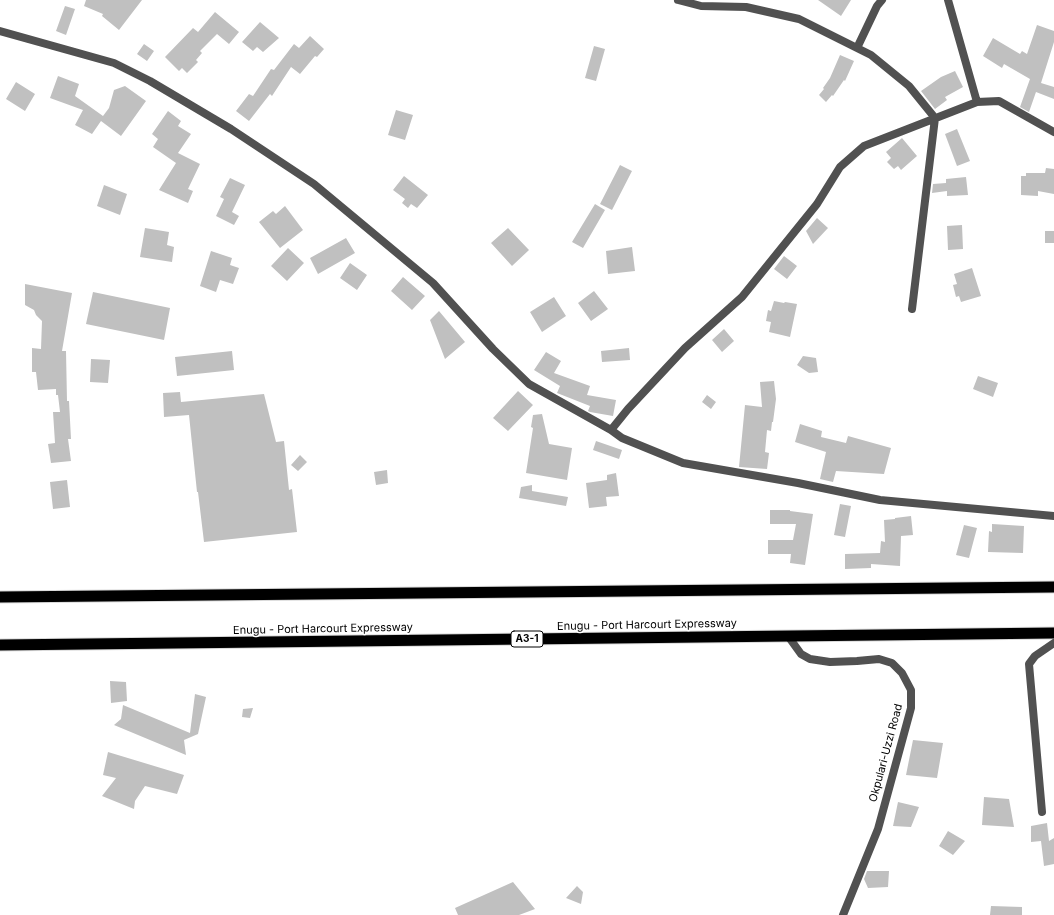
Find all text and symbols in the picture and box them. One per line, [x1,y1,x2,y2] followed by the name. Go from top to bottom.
[557,617,737,633] street label: Enugu - Port Harcourt Expressway
[233,621,413,637] street label: Enugu - Port Harcourt Expressway
[511,631,543,647] road number: A3-1
[867,702,905,804] street label: Okpulari-Uzzi Road

